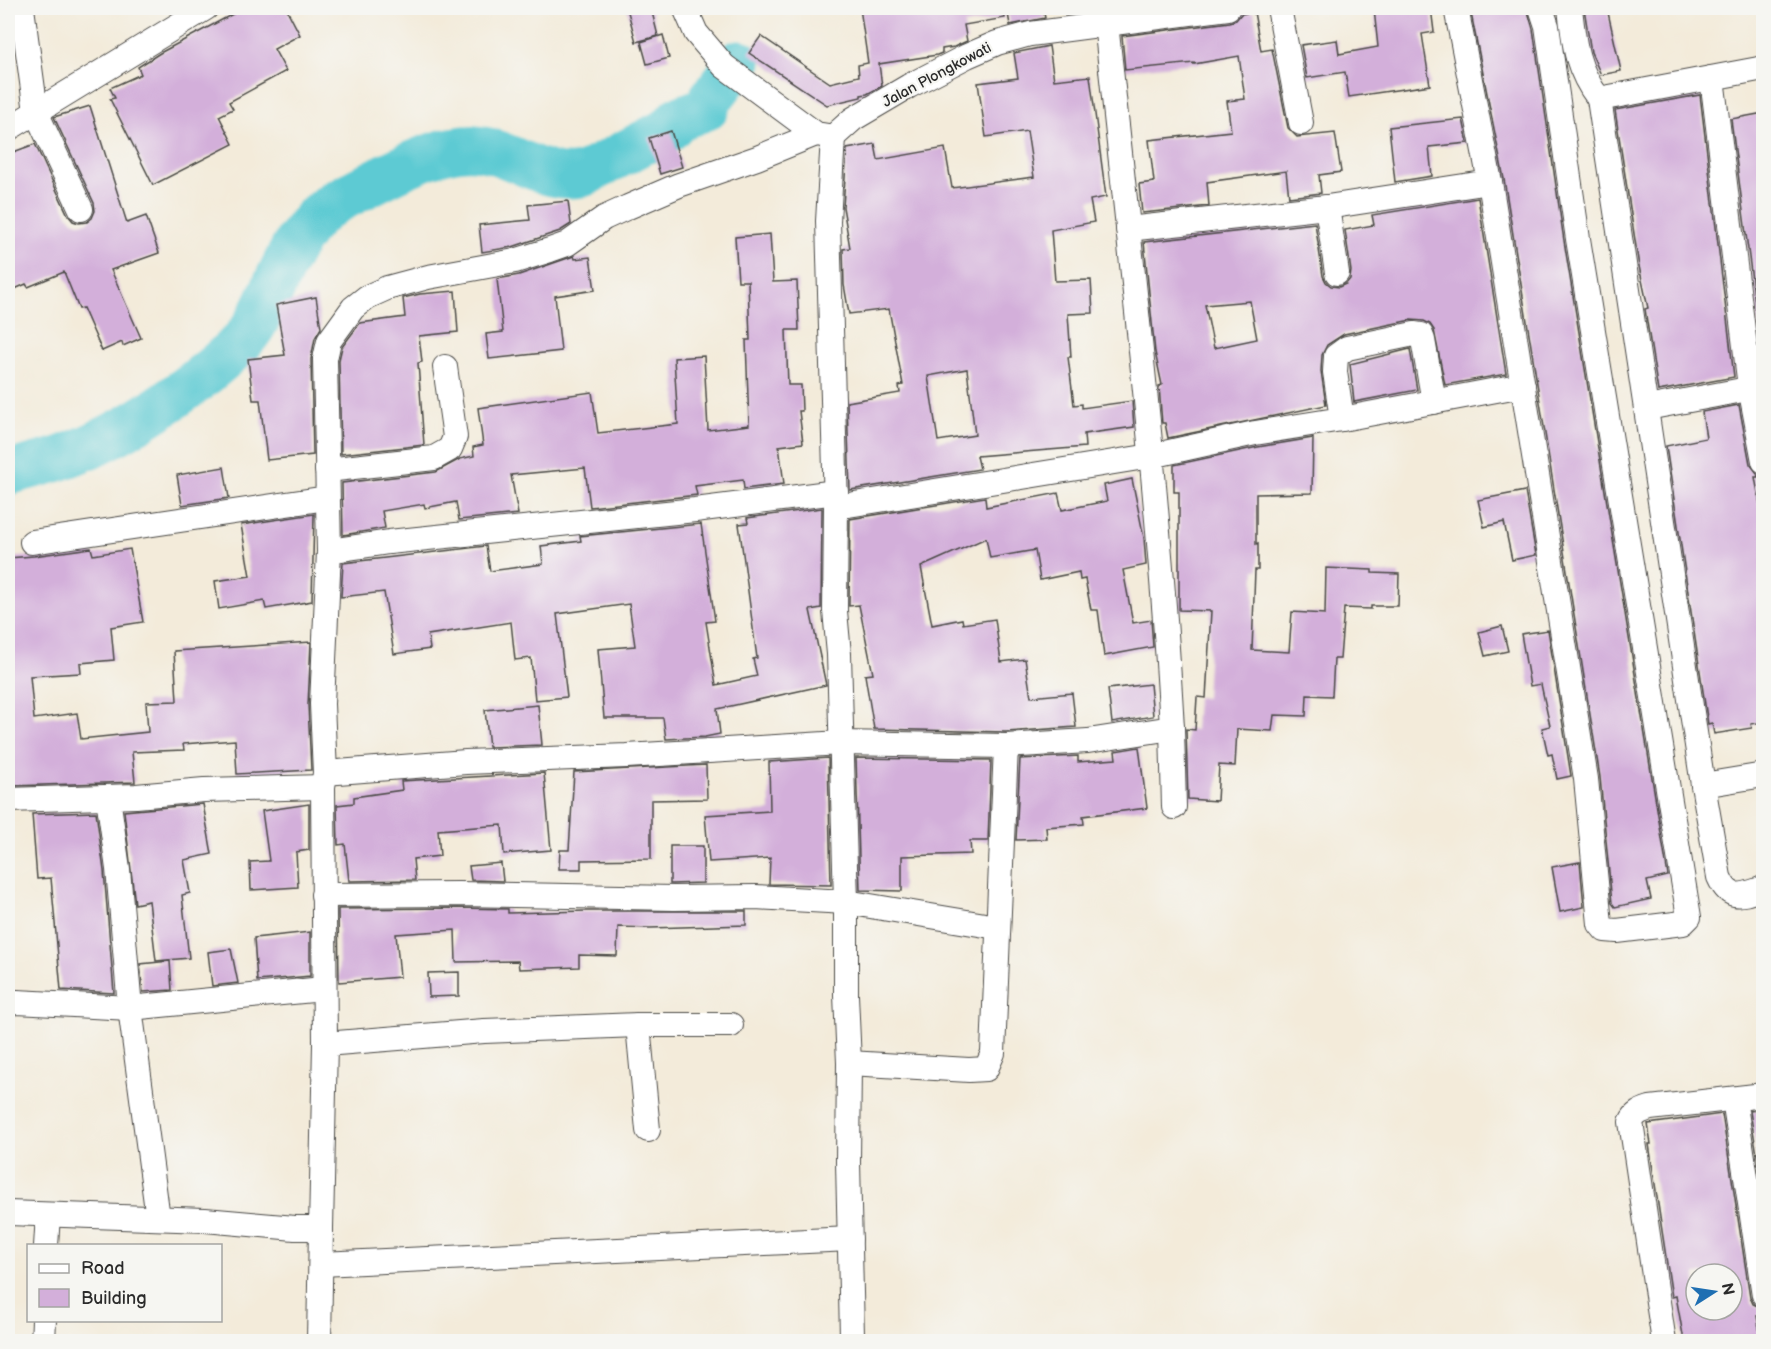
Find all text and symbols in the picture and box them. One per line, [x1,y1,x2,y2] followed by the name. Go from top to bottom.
[879,38,995,112] street label: Jalan Plongkowati
[27,1244,222,1322] legend
[81,1258,125,1279] text: Road
[1684,1262,1744,1322] north arrow
[1717,1281,1738,1297] text: N
[81,1288,147,1309] text: Building

